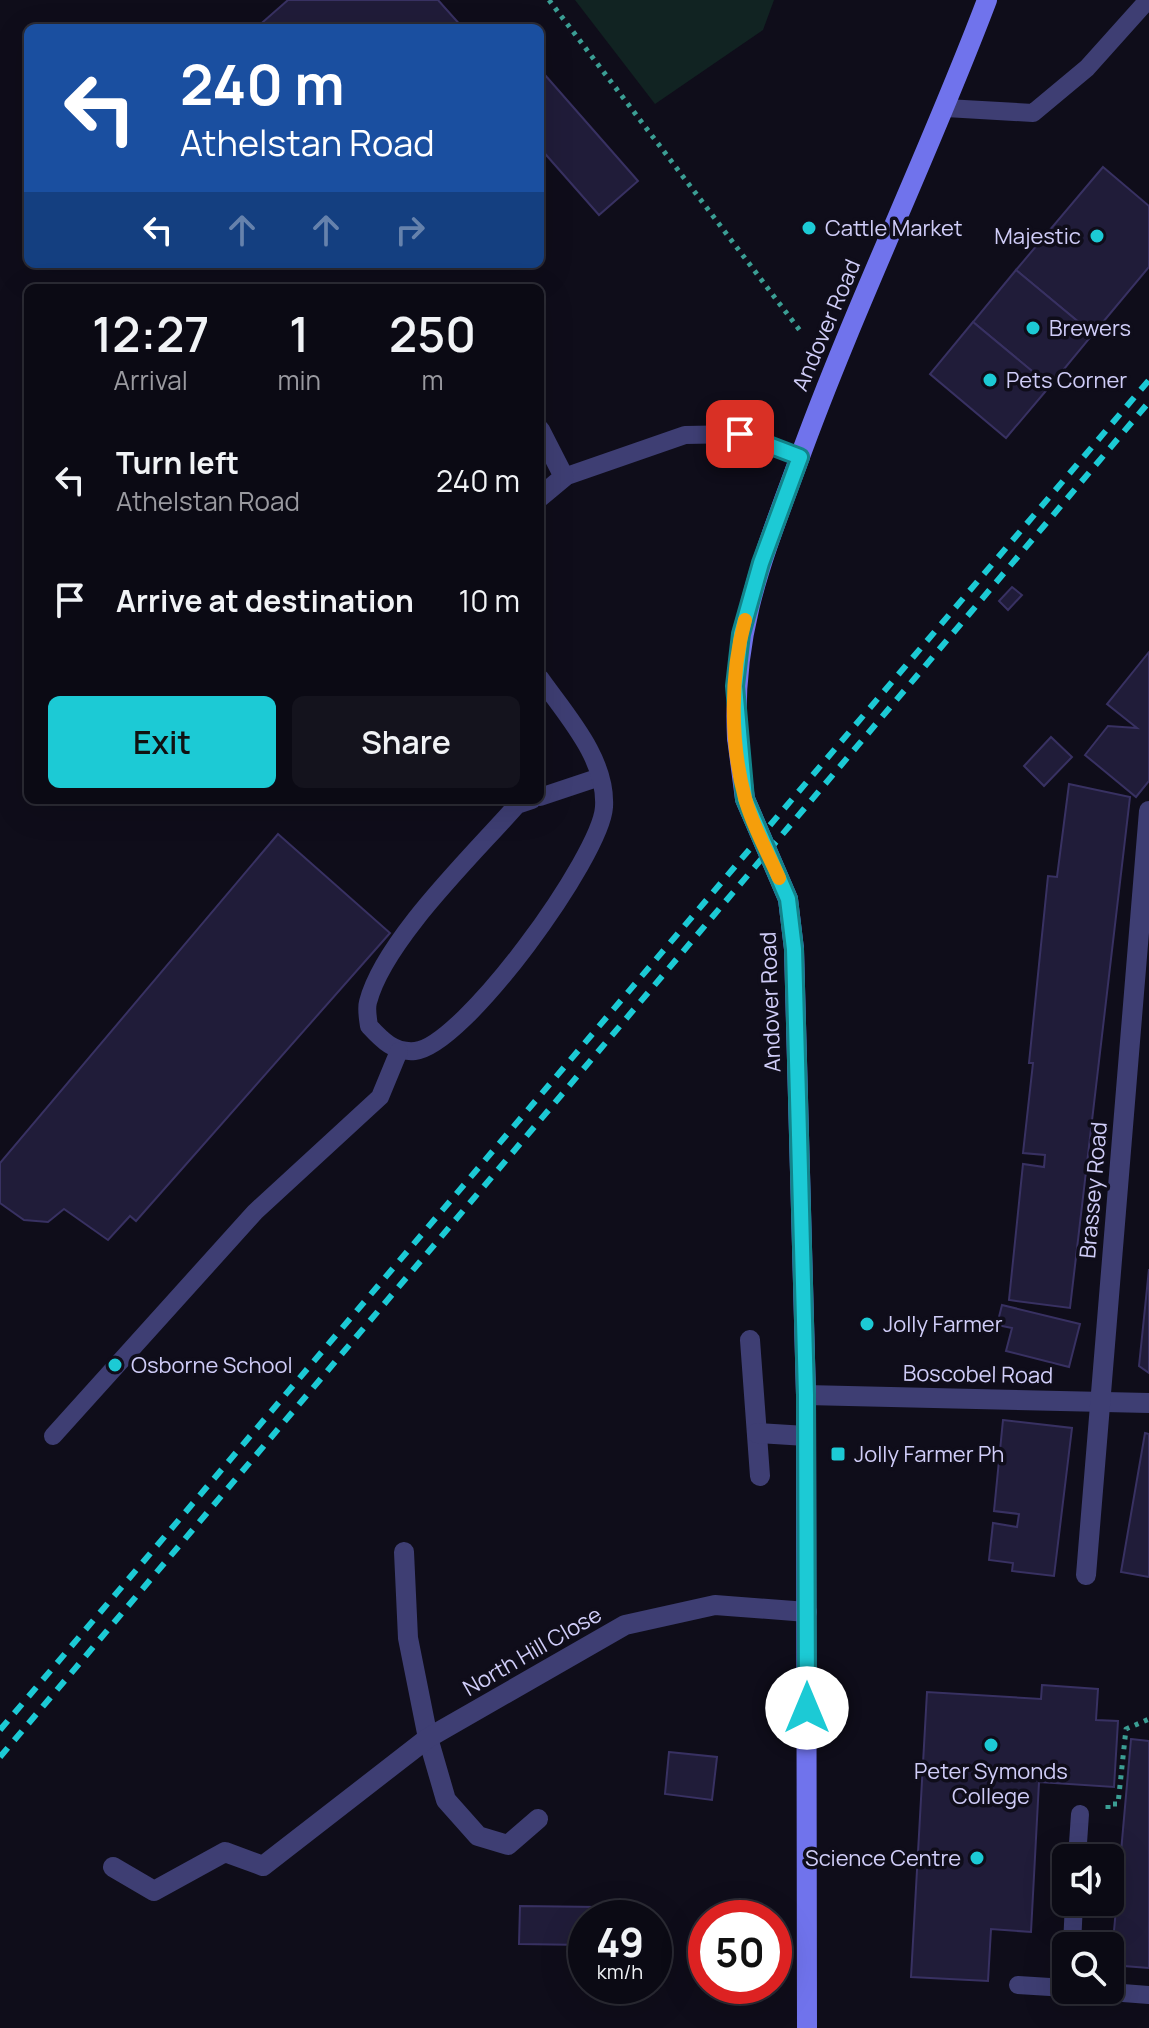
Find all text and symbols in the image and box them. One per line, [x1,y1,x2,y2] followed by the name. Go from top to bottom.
[180,45,345,122] text: 240 m
[48,56,152,160] icon: left
[180,118,435,167] text: Athelstan Road
[136,208,180,252] icon: left
[220,208,264,252] icon: ahead
[304,208,348,252] icon: ahead
[388,208,432,252] icon: right
[825,213,963,243] place label: Cattle Market
[800,219,818,237] marker: Cattle Market
[994,221,1081,251] place label: Majestic
[1088,227,1106,245] marker: Majestic
[785,254,867,396] street label: Andover Road
[92,301,209,366] text: 12:27
[289,301,309,366] text: 1
[389,301,476,366] text: 250
[1049,313,1131,343] place label: Brewers
[1024,319,1042,337] marker: Brewers
[114,362,188,398] text: Arrival
[277,362,321,398] text: min
[421,362,444,398] text: m
[1006,365,1127,395] place label: Pets Corner
[981,371,999,389] marker: Pets Corner
[706,400,774,468] pin
[718,412,762,456] icon: arrive
[116,442,239,483] text: Turn left
[48,458,92,502] icon: left
[436,460,520,501] text: 240 m
[116,483,300,519] text: Athelstan Road
[48,578,92,622] icon: arrive
[116,580,414,621] text: Arrive at destination
[459,580,520,621] text: 10 m
[48,696,276,788] button: Exit
[292,696,520,788] button: Share
[753,931,787,1073] street label: Andover Road
[1072,1120,1114,1260] street label: Brassey Road
[883,1309,1003,1339] place label: Jolly Farmer
[858,1315,876,1333] marker: Jolly Farmer
[131,1350,293,1380] place label: Osborne School
[106,1356,124,1374] marker: Osborne School
[903,1358,1053,1390] street label: Boscobel Road
[854,1439,1004,1469] place label: Jolly Farmer Ph
[829,1445,847,1463] marker: Jolly Farmer Ph
[457,1599,607,1703] street label: North Hill Close
[765,1666,849,1750] position arrow
[982,1736,1000,1754] marker: Peter Symonds College
[914,1756,1068,1811] place label: Peter Symonds College
[805,1843,961,1873] place label: Science Centre
[1052,1844,1124,2004] map controls
[1052,1844,1124,1916] button: sound
[968,1849,986,1867] marker: Science Centre
[688,1900,792,2004] speed limit sign: 50
[596,1914,644,1969] text: 49
[1052,1932,1124,2004] button: search
[597,1958,643,1985] text: km/h

